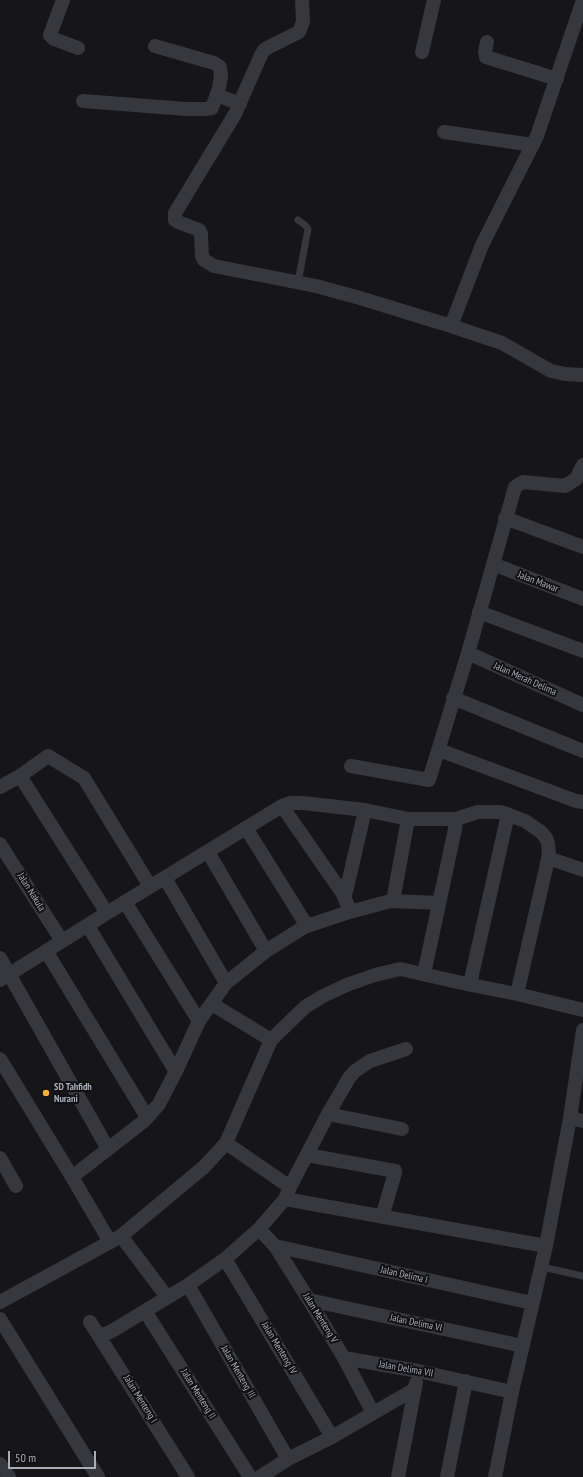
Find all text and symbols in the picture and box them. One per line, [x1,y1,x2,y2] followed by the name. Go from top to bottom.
[516,569,560,595] street label: Jalan Mawar
[492,660,558,698] street label: Jalan Merah Delima
[14,871,48,913] street label: Jalan Nakula
[54,1081,92,1104] place label: SD Tahfidh Nurani
[41,1088,51,1098] marker: SD Tahfidh Nurani
[379,1264,429,1286] street label: Jalan Delima I
[300,1291,340,1345] street label: Jalan Menteng V
[389,1312,443,1334] street label: Jalan Delima VI
[259,1320,299,1376] street label: Jalan Menteng IV
[218,1344,258,1400] street label: Jalan Menteng III
[378,1358,434,1380] street label: Jalan Delima VII
[178,1367,218,1421] street label: Jalan Menteng II
[121,1373,159,1425] street label: Jalan Menteng I
[10,1443,98,1469] scale bar
[15,1450,36,1465] text: 50 m

